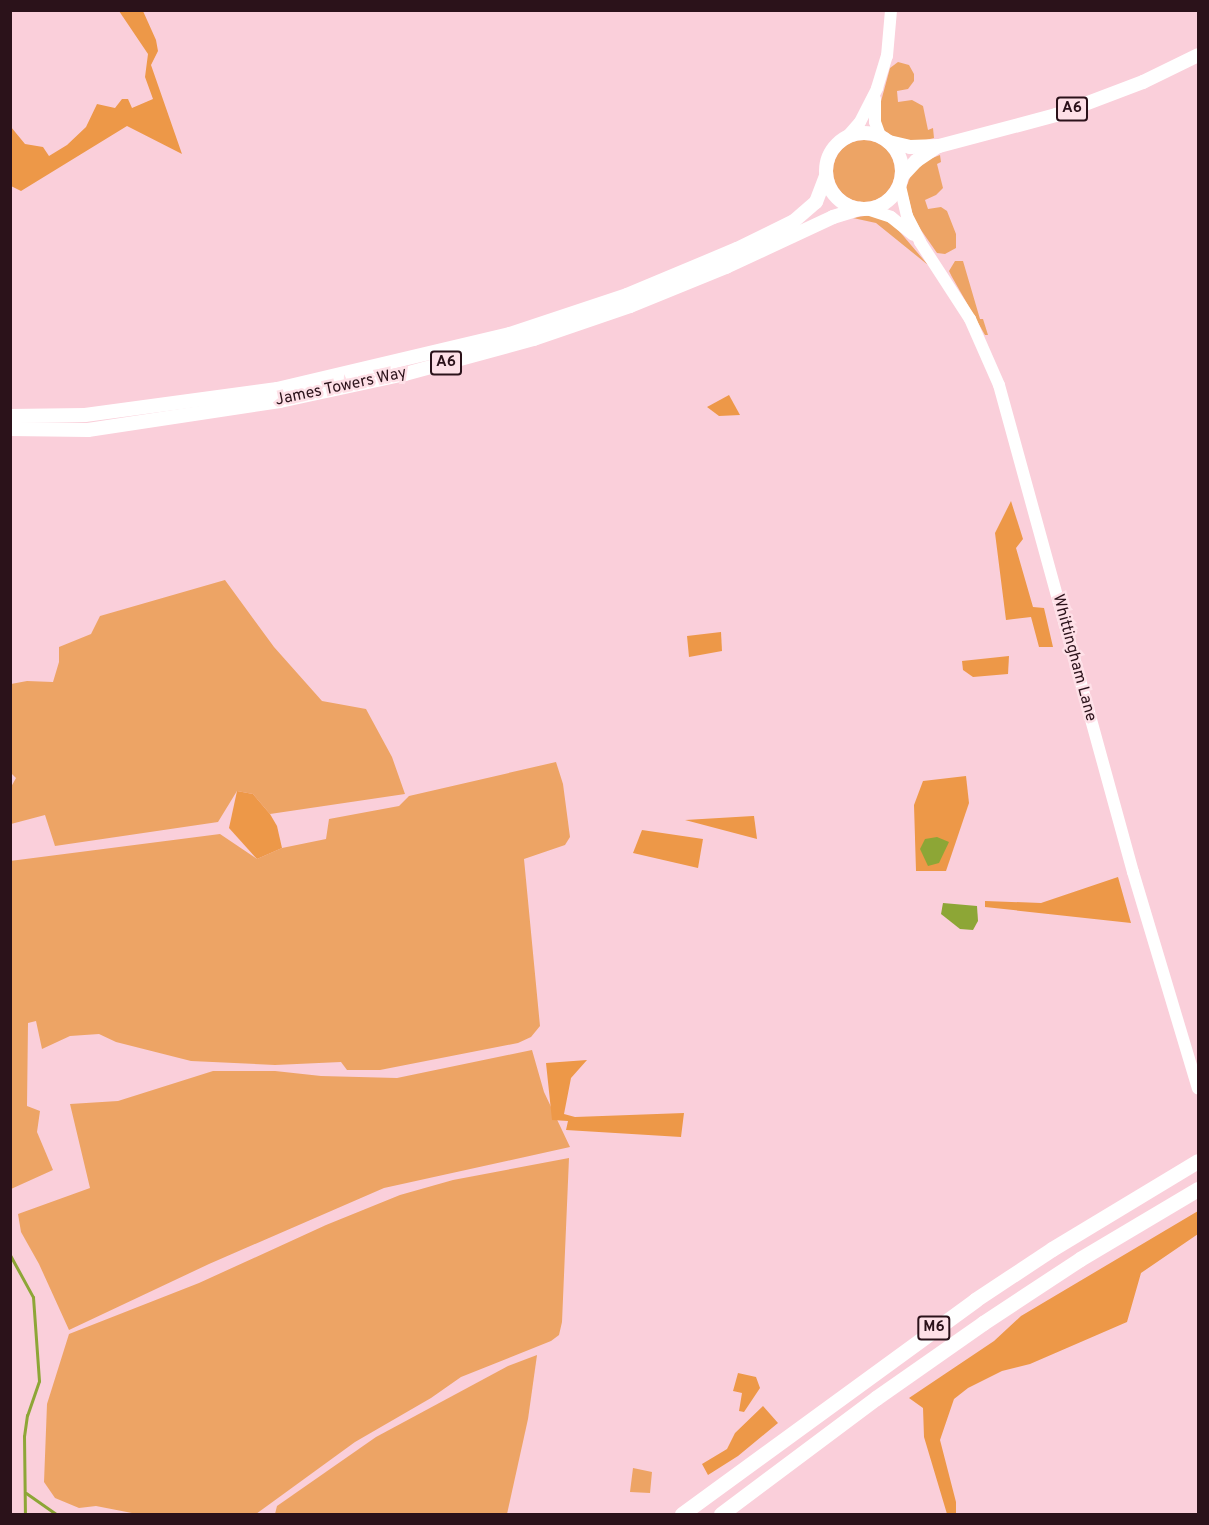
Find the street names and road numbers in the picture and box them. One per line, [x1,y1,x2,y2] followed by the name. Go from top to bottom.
[1056,97,1088,121] road number: A6
[430,351,462,375] road number: A6
[273,364,409,410] street label: James Towers Way
[1048,592,1100,724] street label: Whittingham Lane
[916,1316,952,1340] road number: M6

